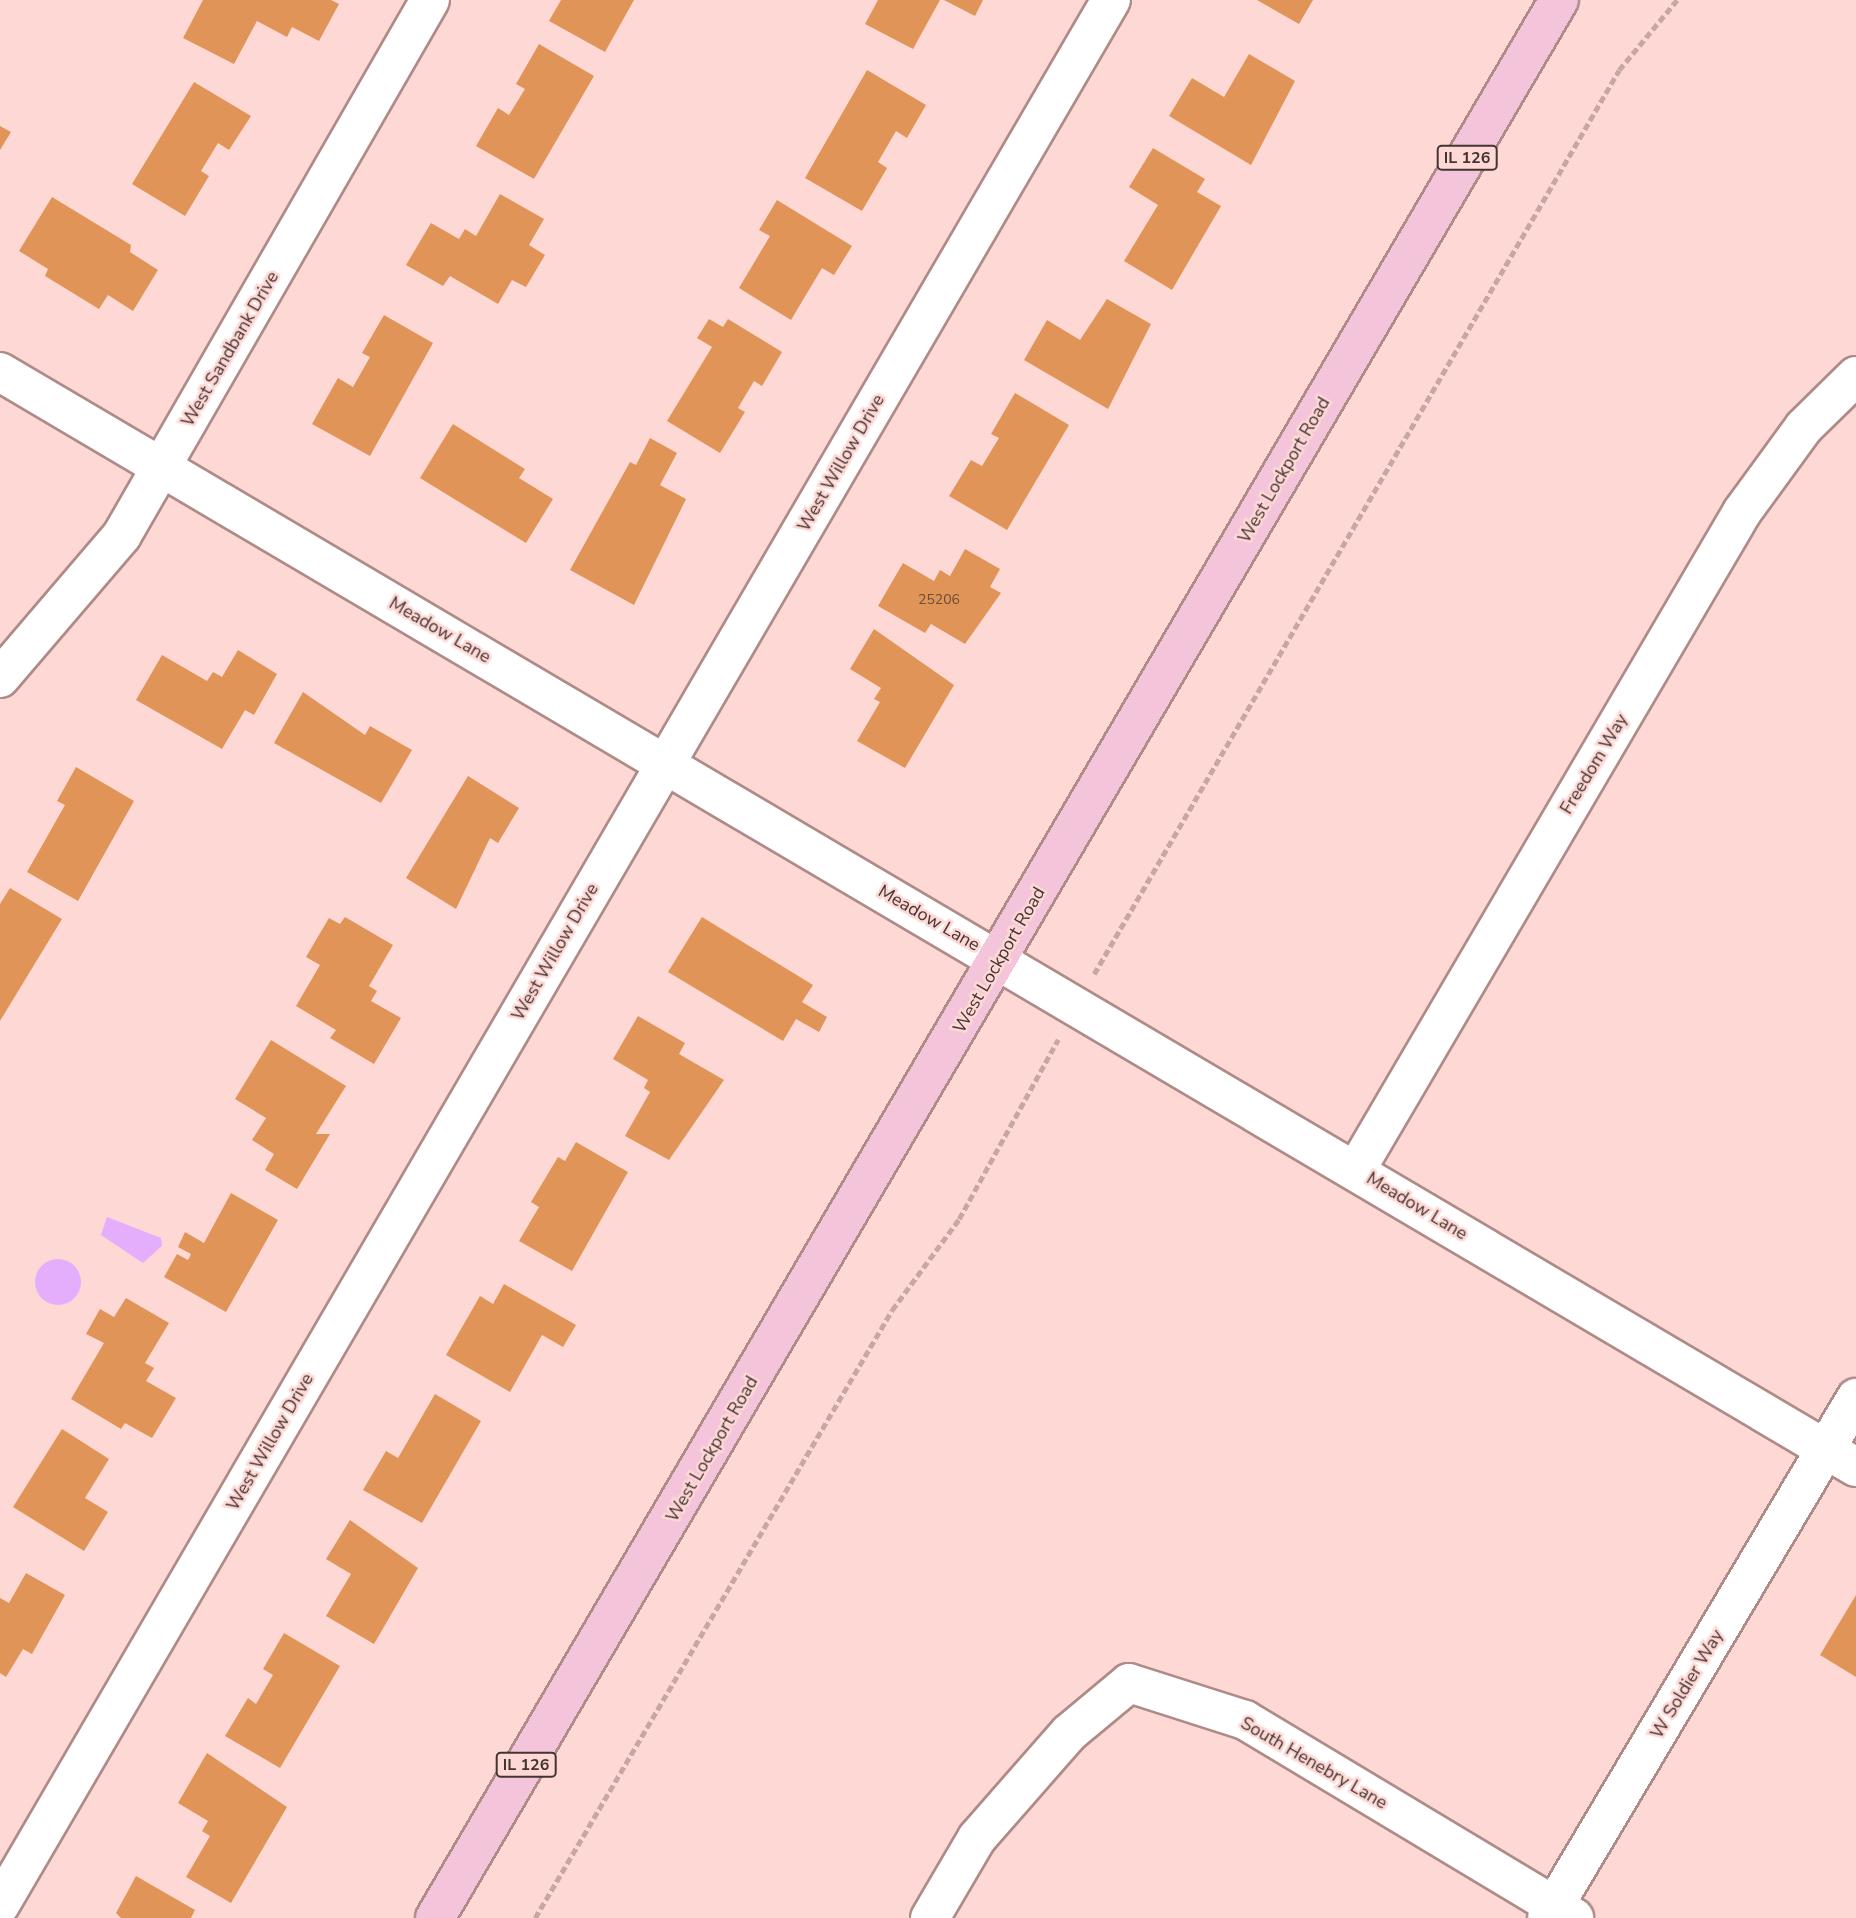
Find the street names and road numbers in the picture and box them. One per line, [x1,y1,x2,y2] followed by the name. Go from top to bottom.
[1436,146,1498,170] road number: IL 126
[177,268,283,430] street label: West Sandbank Drive
[793,391,889,535] street label: West Willow Drive
[1233,393,1335,547] street label: West Lockport Road
[385,592,495,668] street label: Meadow Lane
[1556,710,1632,818] street label: Freedom Way
[507,880,603,1024] street label: West Willow Drive
[874,880,984,956] street label: Meadow Lane
[948,883,1050,1037] street label: West Lockport Road
[1363,1167,1471,1245] street label: Meadow Lane
[222,1370,318,1514] street label: West Willow Drive
[661,1372,763,1526] street label: West Lockport Road
[1646,1625,1728,1743] street label: W Soldier Way
[1237,1712,1391,1814] street label: South Henebry Lane
[494,1752,558,1778] road number: IL 126

